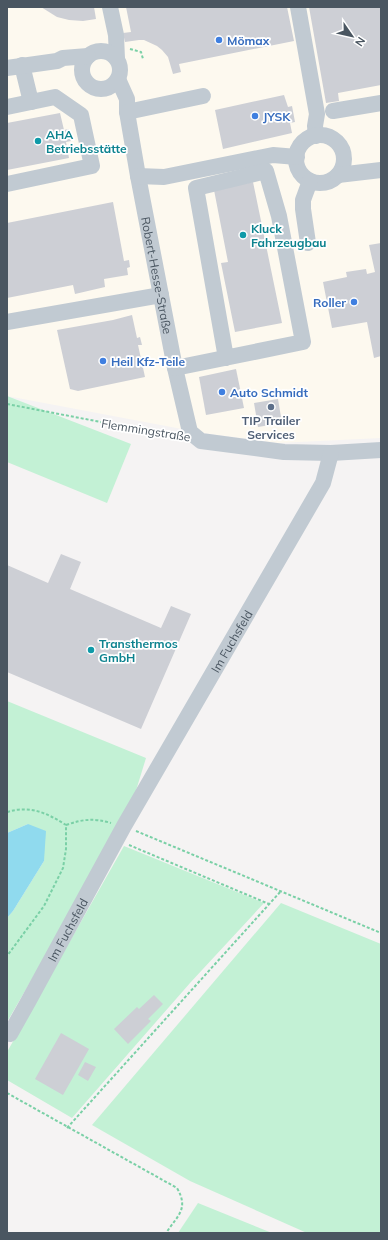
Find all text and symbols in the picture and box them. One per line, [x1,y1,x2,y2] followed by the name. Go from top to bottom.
[332,16,372,56] north arrow
[227,33,270,48] place label: Mömax
[352,34,368,49] text: N
[214,35,224,45] marker: Mömax
[263,109,291,124] place label: JYSK
[250,111,260,121] marker: JYSK
[46,127,127,156] place label: AHA Betriebsstätte
[33,136,43,146] marker: AHA Betriebsstätte
[138,215,176,335] street label: Robert-Hesse-Straße
[251,221,327,250] place label: Kluck Fahrzeugbau
[238,230,248,240] marker: Kluck Fahrzeugbau
[313,295,346,310] place label: Roller
[349,297,359,307] marker: Roller
[111,354,185,369] place label: Heil Kfz-Teile
[98,356,108,366] marker: Heil Kfz-Teile
[230,385,308,400] place label: Auto Schmidt
[217,387,227,397] marker: Auto Schmidt
[266,402,276,412] marker: TIP Trailer Services
[242,413,300,442] place label: TIP Trailer Services
[100,416,192,444] street label: Flemmingstraße
[207,607,255,675] street label: Im Fuchsfeld
[99,636,178,665] place label: Transthermos GmbH
[86,645,96,655] marker: Transthermos GmbH
[44,896,91,964] street label: Im Fuchsfeld

